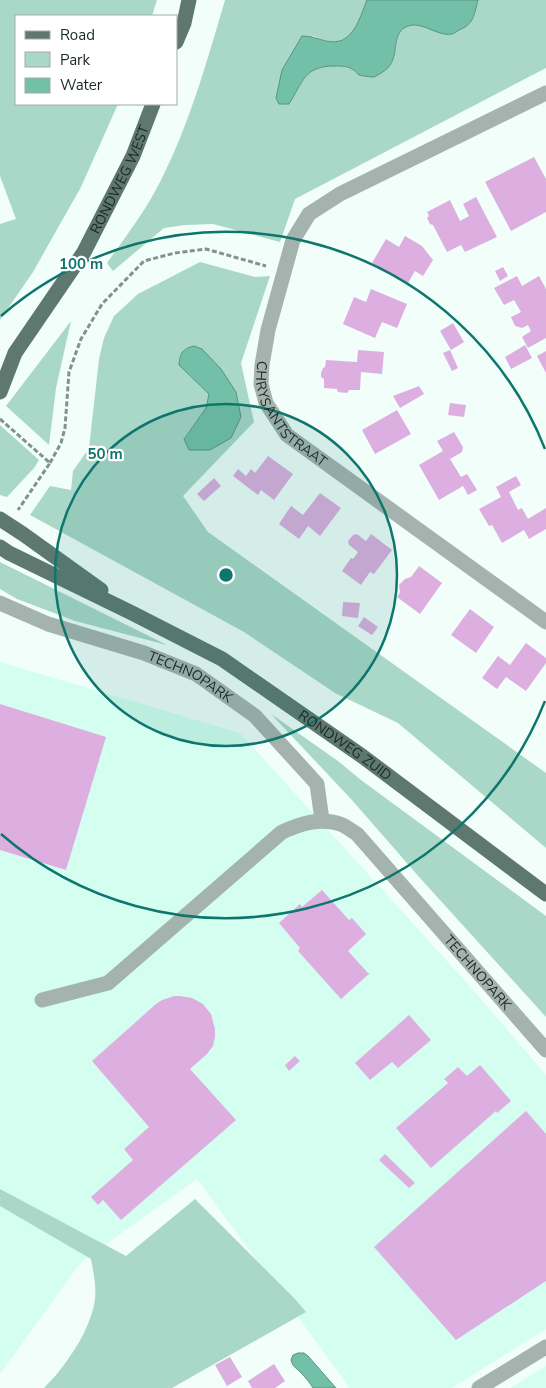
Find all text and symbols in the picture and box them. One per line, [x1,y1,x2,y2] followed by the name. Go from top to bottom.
[15,15,178,105] legend
[60,25,95,45] text: Road
[60,50,90,70] text: Park
[60,75,103,95] text: Water
[86,122,154,237] street label: RONDWEG WEST
[59,254,103,274] text: 100 m
[251,360,331,471] street label: CHRYSANTSTRAAT
[87,444,123,464] text: 50 m
[217,566,235,584] centre of rings
[145,647,237,707] street label: TECHNOPARK
[294,706,395,785] street label: RONDWEG ZUID
[439,931,516,1014] street label: TECHNOPARK

